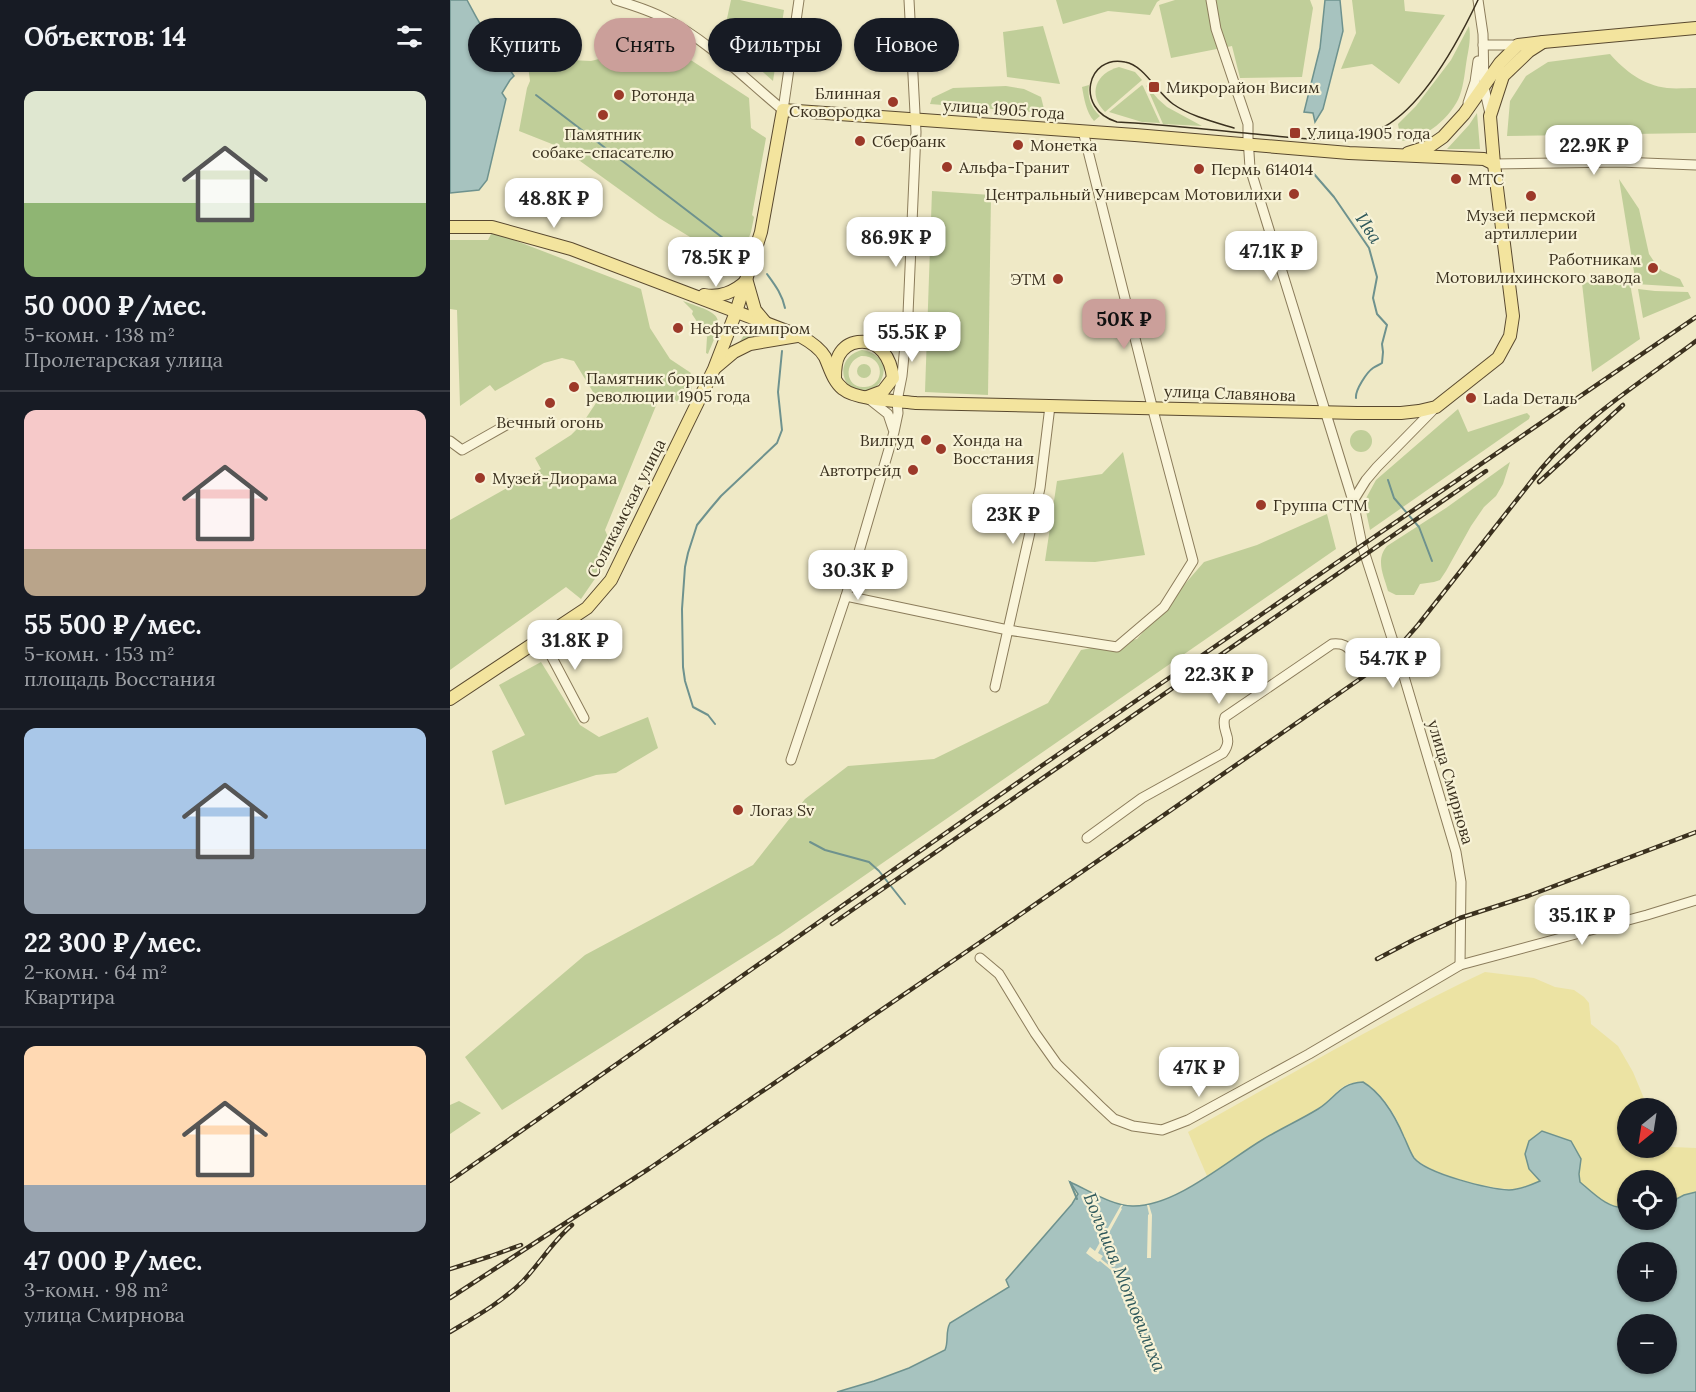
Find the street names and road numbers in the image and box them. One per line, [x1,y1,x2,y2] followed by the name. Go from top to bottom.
[942,95,1066,123] street label: улица 1905 года
[1164,381,1296,405] street label: улица Славянова
[582,435,670,581] street label: Соликамская улица
[1424,717,1478,847] street label: улица Смирнова

